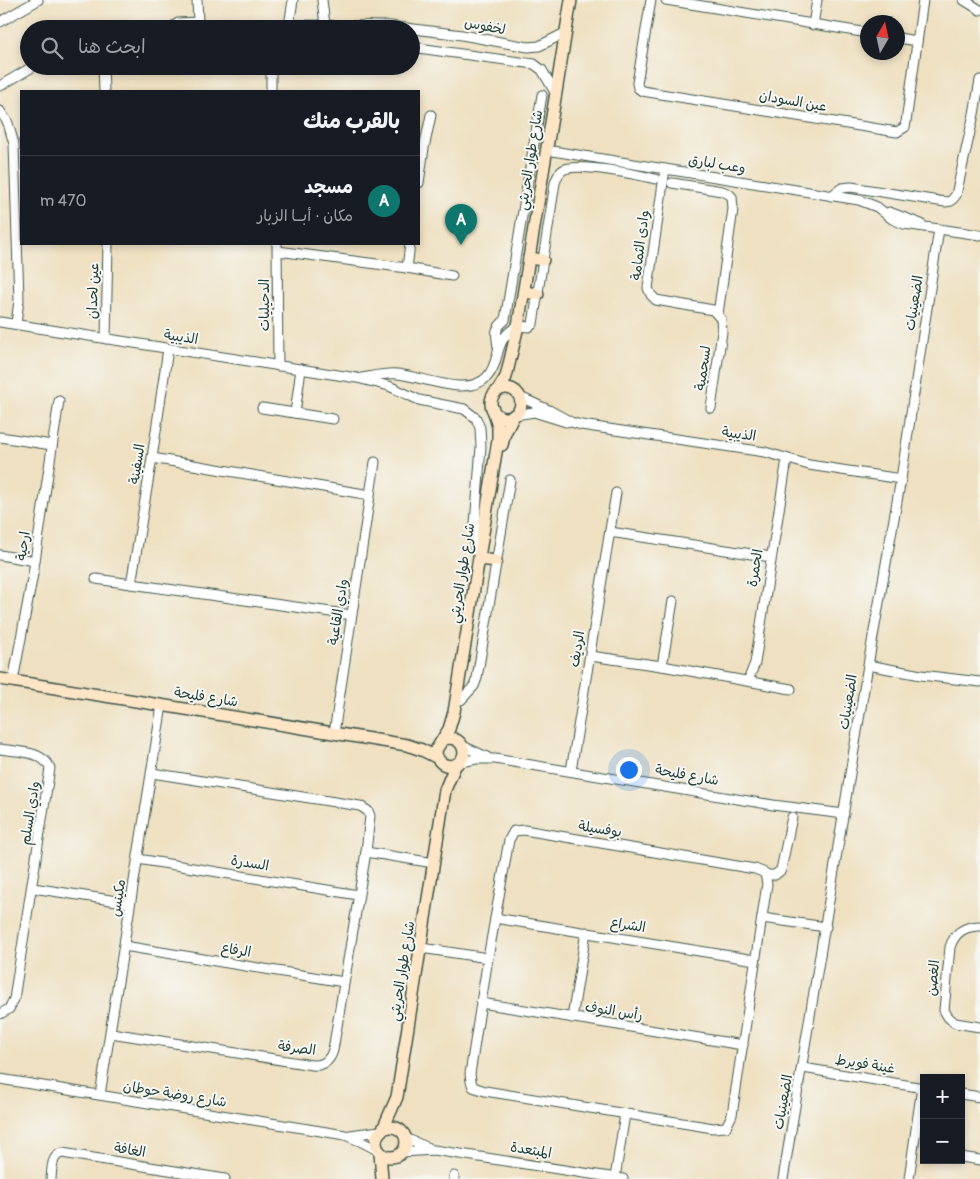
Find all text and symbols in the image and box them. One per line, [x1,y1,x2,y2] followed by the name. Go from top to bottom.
[463,14,507,38] street label: لخفوس
[860,15,905,60] north arrow
[20,20,420,75] search box
[38,34,66,62] icon: search
[78,35,146,59] text: ابحث هنا
[758,87,828,115] street label: عين السودان
[303,108,400,135] text: بالقرب منك
[514,109,550,212] street label: شارع طوار الحريثي
[687,151,747,177] street label: وعب لبارق
[304,175,353,199] text: مسجد
[40,191,86,211] text: 470 m
[379,191,389,211] text: A
[445,204,477,245] pin: A
[257,206,353,226] text: مكان · أبــا الزبار
[627,209,653,281] street label: وادى الثمامة
[84,263,102,319] street label: عين لحدان
[901,274,927,332] street label: الضعينيات
[256,279,273,331] street label: الدحيليات
[163,326,199,348] street label: الذيبية
[691,345,715,391] street label: لسحمية
[721,423,757,445] street label: الذيبية
[125,442,149,486] street label: السفينة
[446,522,482,625] street label: شارع طوار الحريثي
[12,530,34,562] street label: ارحية
[744,548,766,588] street label: الحمرة
[324,578,354,647] street label: وادي القاعية
[566,630,588,668] street label: الرديف
[835,673,861,731] street label: الضعينيات
[173,684,239,711] street label: شارع فليحة
[616,757,642,783] your location
[654,761,720,790] street label: شارع فليحة
[17,780,45,846] street label: وادي السلم
[577,817,623,841] street label: بوفسيلة
[230,852,270,874] street label: السدرة
[107,878,129,918] street label: مكينس
[609,914,647,938] street label: الشراع
[386,920,422,1023] street label: شارع طوار الحريثي
[219,939,252,963] street label: الرفاع
[923,959,943,997] street label: الغصن
[584,998,644,1024] street label: رأس النوف
[277,1037,317,1059] street label: الصرفة
[834,1051,896,1077] street label: غينة فويرط
[770,1073,796,1131] street label: الضعينيات
[920,1074,965,1164] map controls
[920,1074,965,1119] button: +
[122,1077,228,1112] street label: شارع روضة حوطان
[920,1119,965,1164] button: −
[509,1138,553,1162] street label: المبتعدة
[113,1139,147,1161] street label: الغافة

